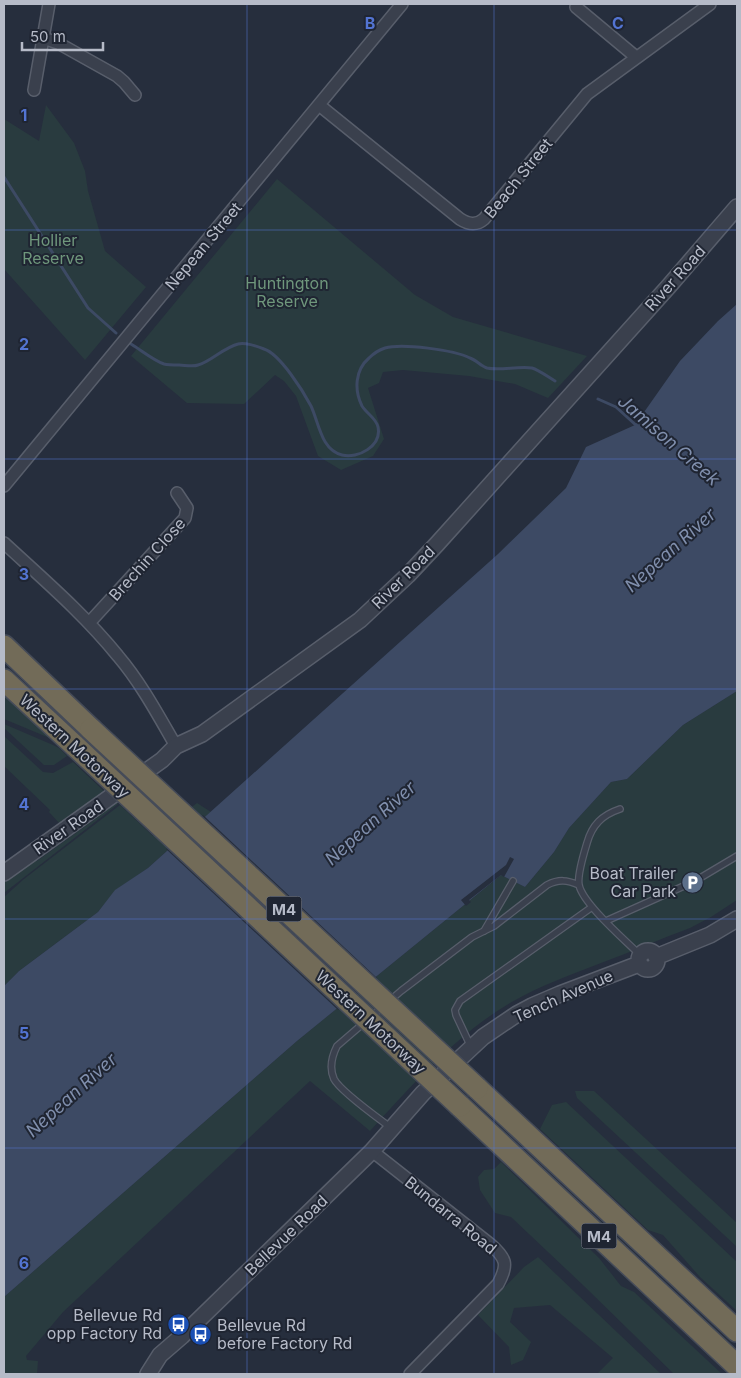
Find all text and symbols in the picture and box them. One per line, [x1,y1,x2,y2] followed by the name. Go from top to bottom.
[365,13,375,33] text: B
[612,13,624,33] text: C
[22,20,104,52] scale bar
[30,27,66,46] text: 50 m
[21,105,27,125] text: 1
[480,134,556,222] street label: Beach Street
[160,198,246,294] street label: Nepean Street
[22,230,84,268] park label: Hollier Reserve
[640,241,710,315] street label: River Road
[245,273,329,311] park label: Huntington Reserve
[19,334,29,354] text: 2
[614,390,725,491] water label: Jamison Creek
[620,503,721,596] water label: Nepean River
[104,513,190,605] street label: Brechin Close
[367,541,439,613] street label: River Road
[19,564,29,584] text: 3
[16,690,134,802] street label: Western Motorway
[320,776,421,869] water label: Nepean River
[19,794,30,814] text: 4
[29,795,107,859] street label: River Road
[590,863,676,901] place label: Boat Trailer Car Park
[680,870,704,894] parking icon: Boat Trailer Car Park
[266,896,302,922] road number: M4
[510,965,616,1027] street label: Tench Avenue
[312,966,430,1078] street label: Western Motorway
[19,1023,29,1043] text: 5
[21,1048,122,1141] water label: Nepean River
[401,1172,501,1258] street label: Bundarra Road
[240,1190,332,1280] street label: Bellevue Road
[582,1224,616,1248] road number: M4
[19,1253,29,1273] text: 6
[47,1305,162,1343] place label: Bellevue Rd opp Factory Rd
[166,1312,190,1336] bus stop icon: Bellevue Rd opp Factory Rd
[217,1315,352,1353] place label: Bellevue Rd before Factory Rd
[189,1322,213,1346] bus stop icon: Bellevue Rd before Factory Rd

